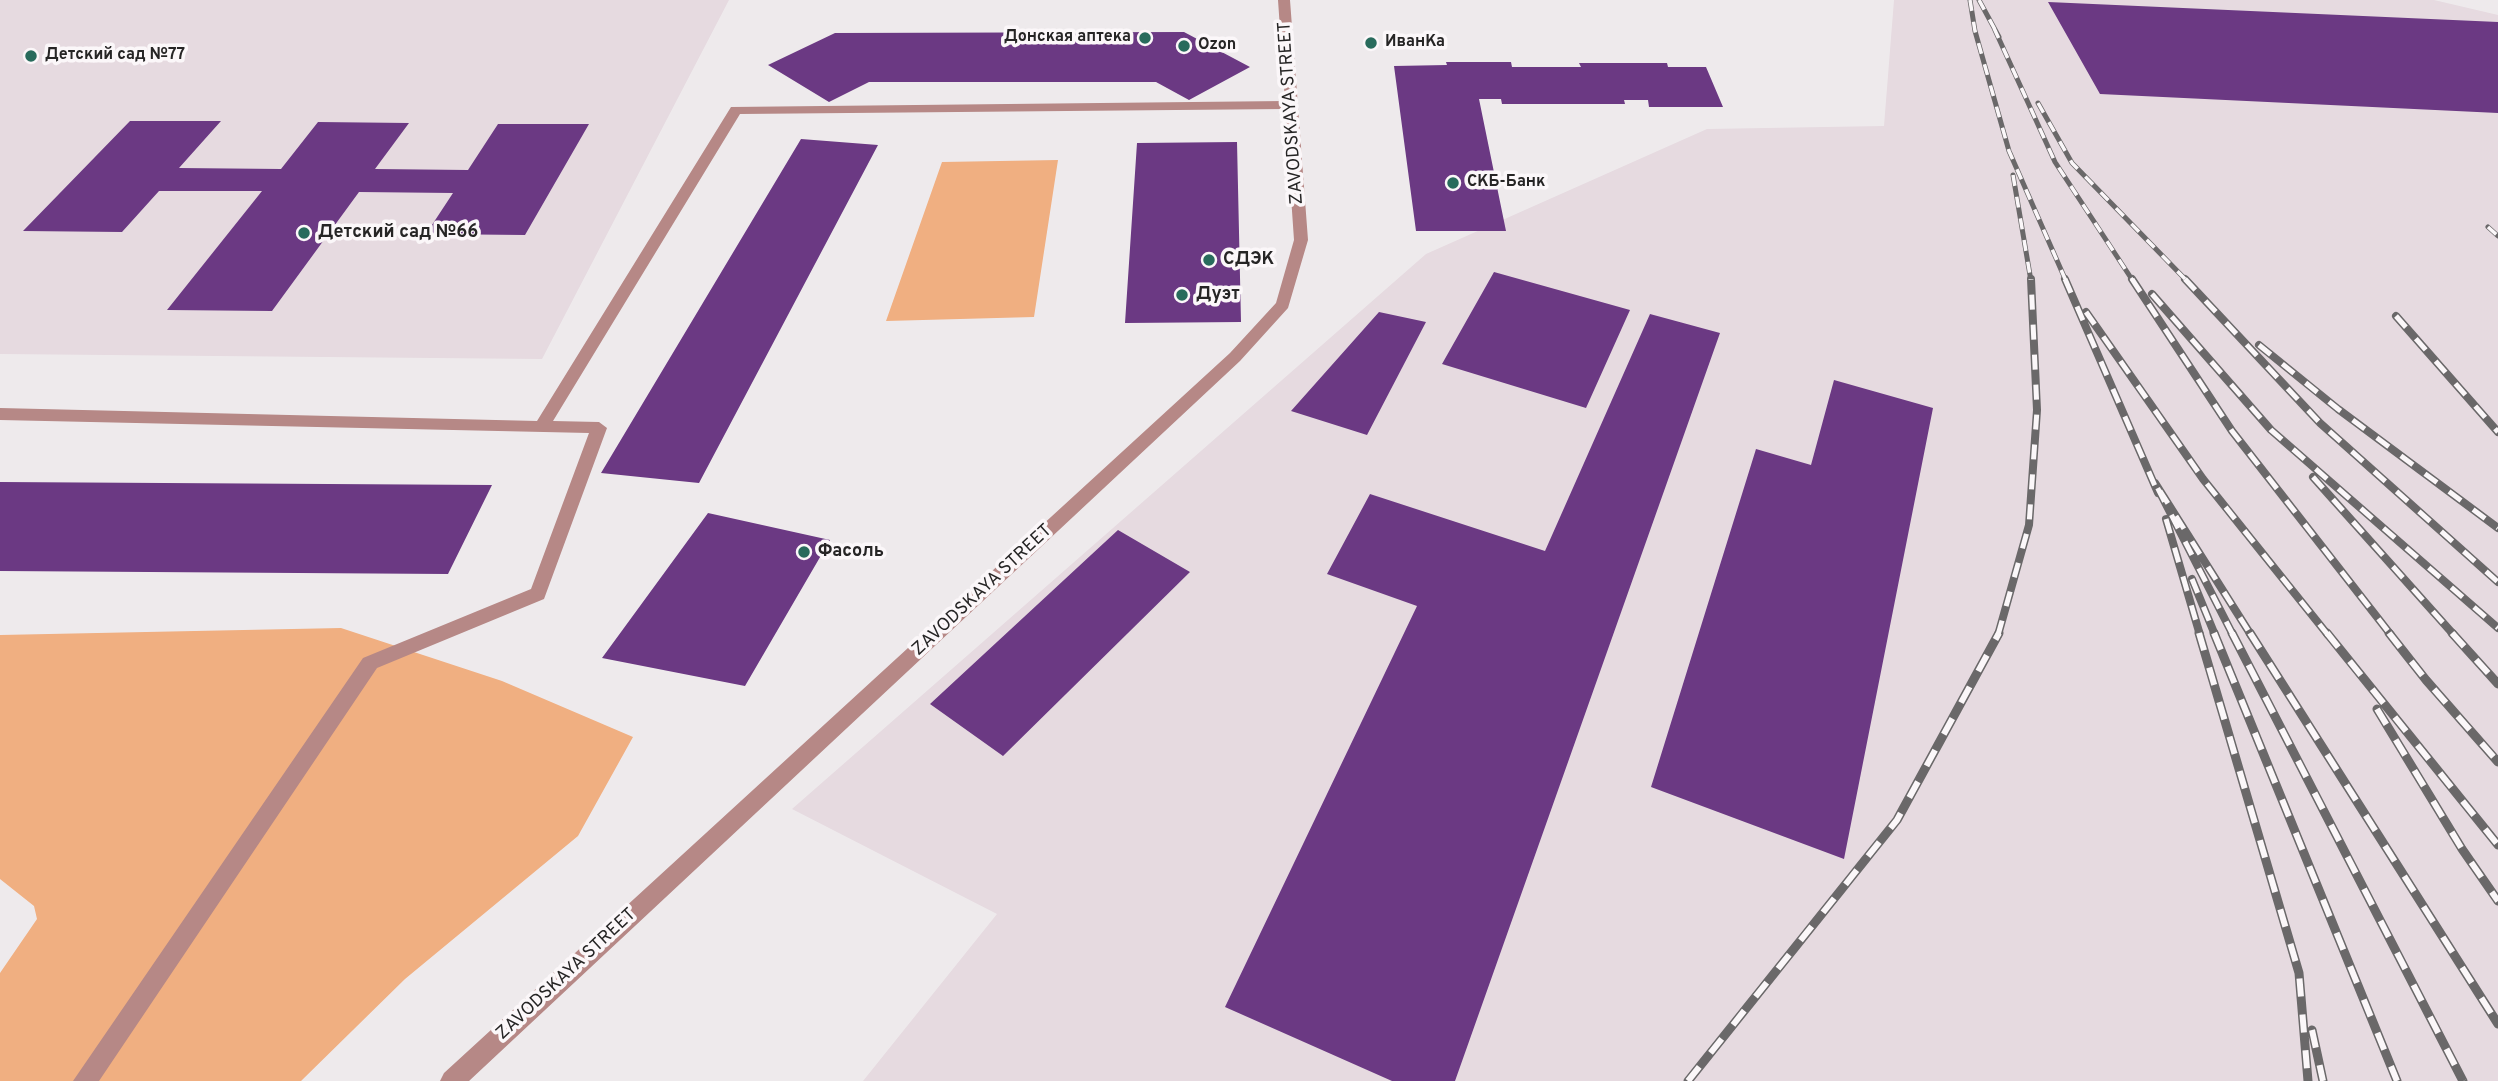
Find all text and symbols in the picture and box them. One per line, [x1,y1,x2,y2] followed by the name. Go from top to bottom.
[1275,21,1309,205] street label: ZAVODSKAYA STREET
[1004,28,1131,48] place label: Донская аптека
[1137,30,1153,46] marker: Донская аптека
[1385,33,1445,53] place label: ИванКа
[1363,35,1379,51] marker: ИванКа
[1198,36,1236,56] place label: Ozon
[1176,38,1192,54] marker: Ozon
[45,46,185,66] place label: Детский сад №77
[23,48,39,64] marker: Детский сад №77
[1467,173,1546,193] place label: СКБ-Банк
[1445,175,1461,191] marker: СКБ-Банк
[318,222,478,244] place label: Детский сад №66
[296,225,312,241] marker: Детский сад №66
[1223,249,1274,271] place label: СДЭК
[1201,252,1217,268] marker: СДЭК
[1196,284,1240,306] place label: Дуэт
[1174,287,1190,303] marker: Дуэт
[909,521,1057,661] street label: ZAVODSKAYA STREET
[818,541,884,563] place label: Фасоль
[796,544,812,560] marker: Фасоль
[493,905,641,1045] street label: ZAVODSKAYA STREET

